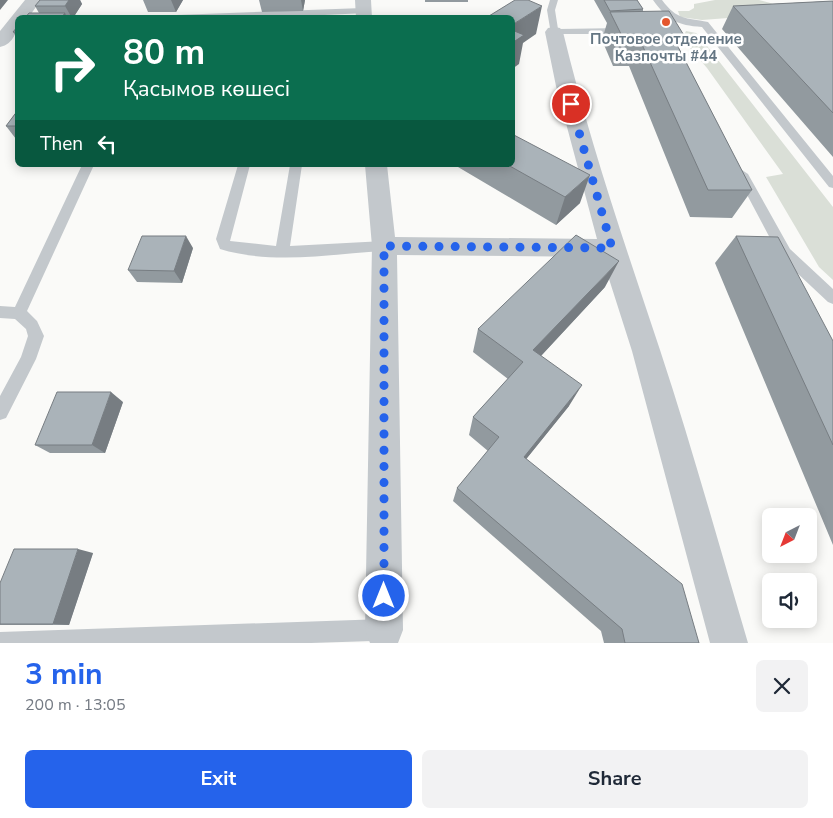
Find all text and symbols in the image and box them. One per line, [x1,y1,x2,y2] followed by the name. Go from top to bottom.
[660,16,672,28] marker: Почтовое отделение Казпочты #44
[123,29,205,76] text: 80 m
[590,29,742,66] place label: Почтовое отделение Казпочты #44
[40,35,105,100] icon: right
[123,74,290,104] text: Қасымов көшесі
[550,83,592,125] pin
[557,90,585,118] icon: arrive
[93,130,121,158] icon: left
[40,131,83,157] text: Then
[762,508,818,562] north arrow
[762,508,817,628] map controls
[357,569,409,621] position arrow
[762,573,817,628] button: sound
[25,654,103,695] text: 3 min
[756,660,808,712] button: close
[25,694,126,716] text: 200 m · 13:05
[25,750,412,808] button: Exit
[422,750,808,808] button: Share

